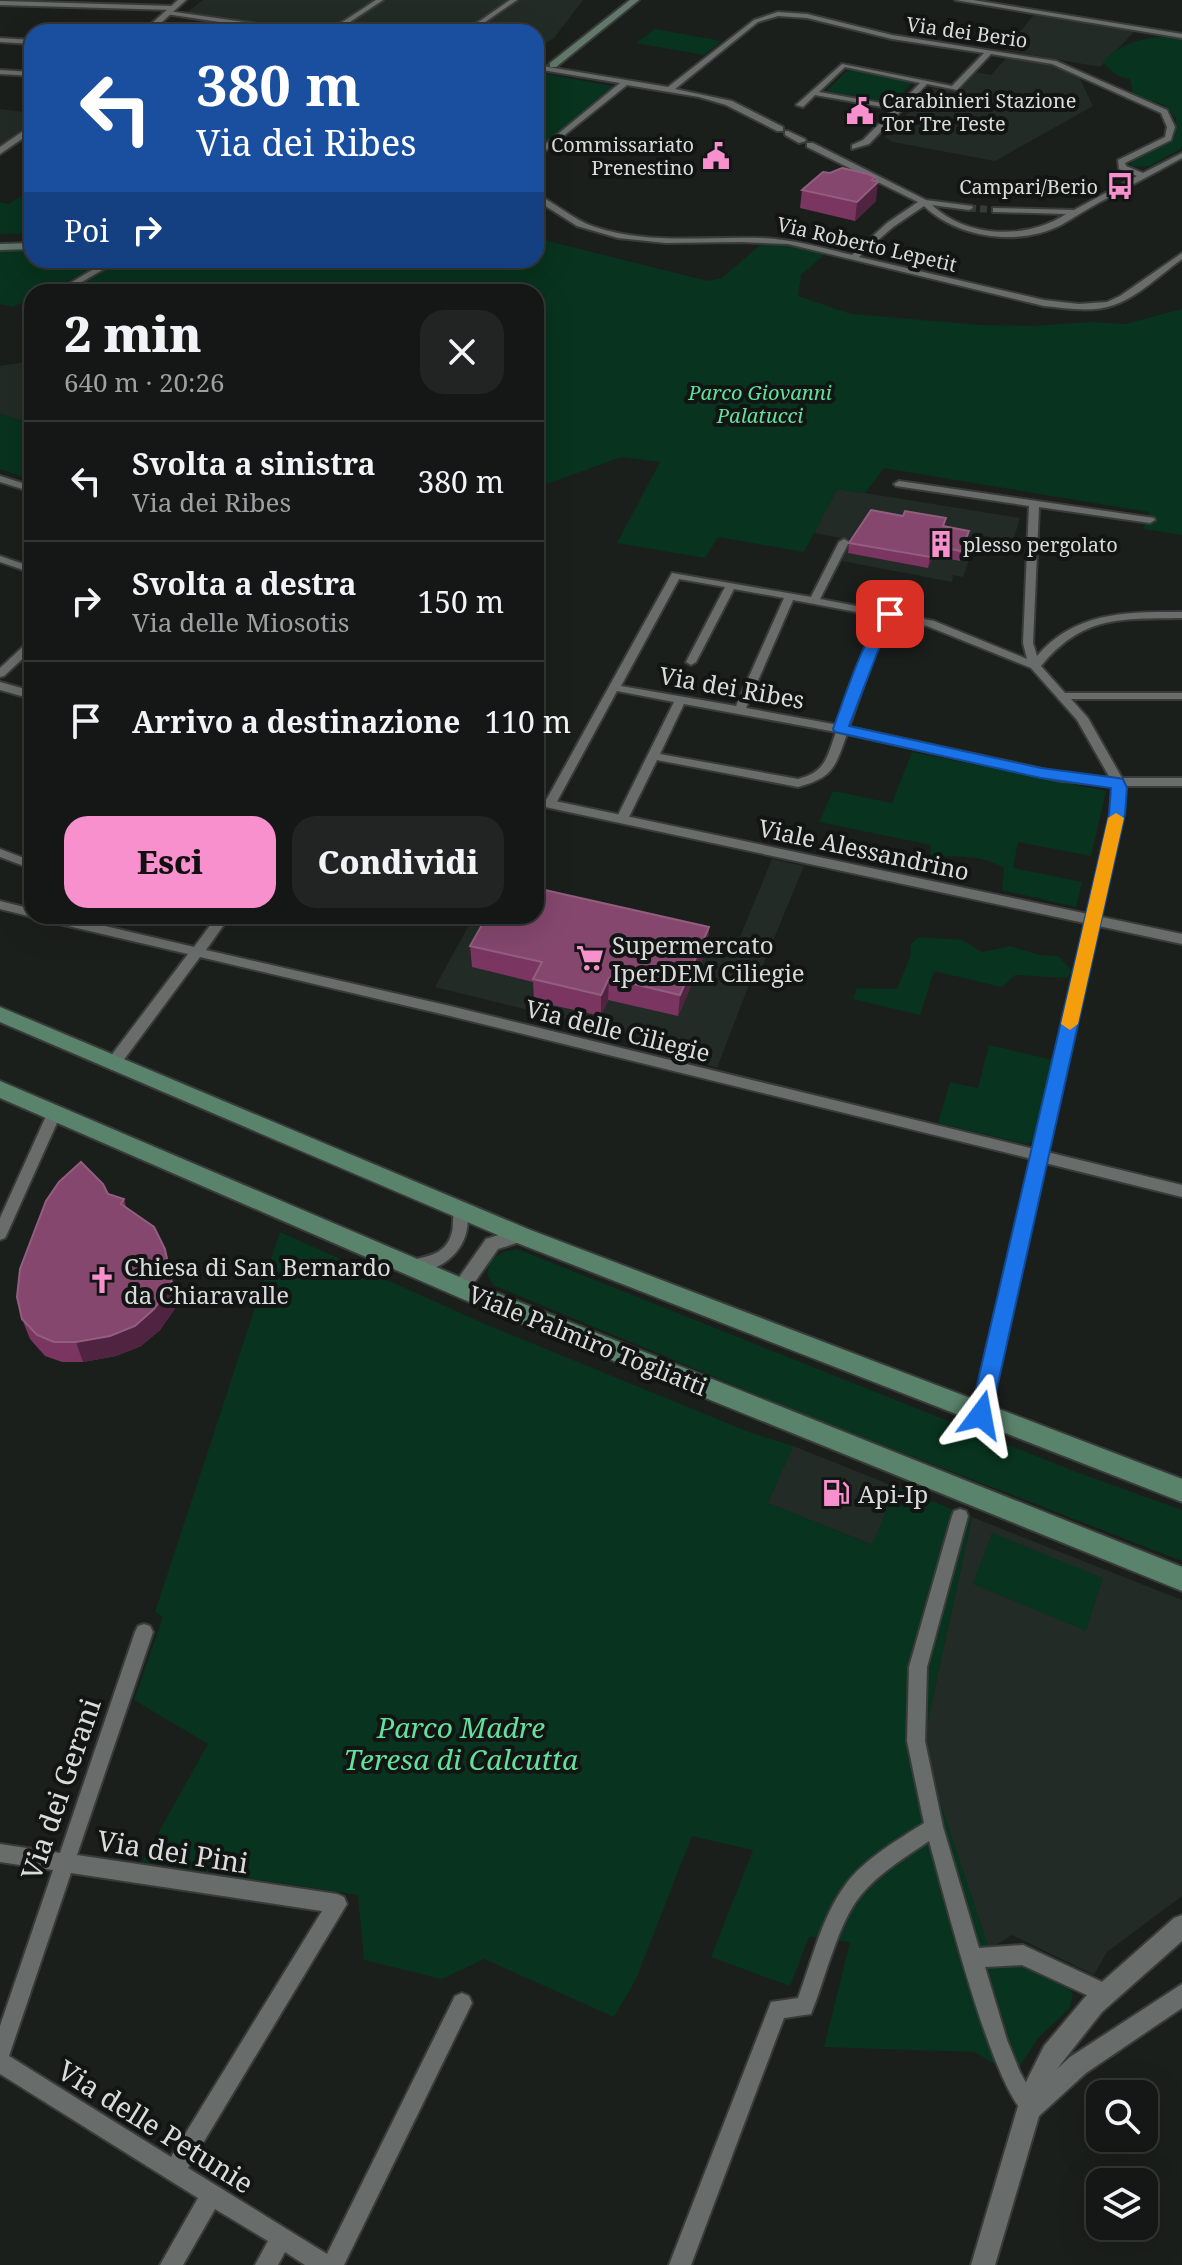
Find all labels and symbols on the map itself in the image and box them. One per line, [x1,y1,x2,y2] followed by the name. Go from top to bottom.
[905,10,1029,54] street label: Via dei Berio
[882,87,1076,137] place label: Carabinieri Stazione Tor Tre Teste
[845,96,875,126] public building icon: Carabinieri Stazione Tor Tre Teste
[551,131,694,181] place label: Commissariato Prenestino
[701,141,731,171] public building icon: Commissariato Prenestino
[1105,171,1135,201] bus stop icon: Campari/Berio
[959,173,1098,200] place label: Campari/Berio
[774,210,960,278] street label: Via Roberto Lepetit
[687,379,832,429] park label: Parco Giovanni Palatucci
[926,529,956,559] building icon: plesso pergolato
[963,531,1118,558] place label: plesso pergolato
[856,580,924,648] pin
[657,658,807,716] street label: Via dei Ribes
[756,811,972,887] street label: Viale Alessandrino
[612,928,805,989] place label: Supermercato IperDEM Ciliegie
[575,943,605,973] supermarket icon: Supermercato IperDEM Ciliegie
[522,991,714,1069] street label: Via delle Ciliegie
[124,1250,391,1311] place label: Chiesa di San Bernardo da Chiaravalle
[87,1265,117,1295] church icon: Chiesa di San Bernardo da Chiaravalle
[464,1277,713,1403] street label: Viale Palmiro Togliatti
[939,1373,1023,1457] position arrow
[858,1477,928,1510] place label: Api-Ip
[821,1478,851,1508] fuel station icon: Api-Ip
[11,1693,109,1885] street label: Via dei Gerani
[344,1708,579,1778] park label: Parco Madre Teresa di Calcutta
[95,1820,251,1882] street label: Via dei Pini
[51,2050,261,2202] street label: Via delle Petunie

